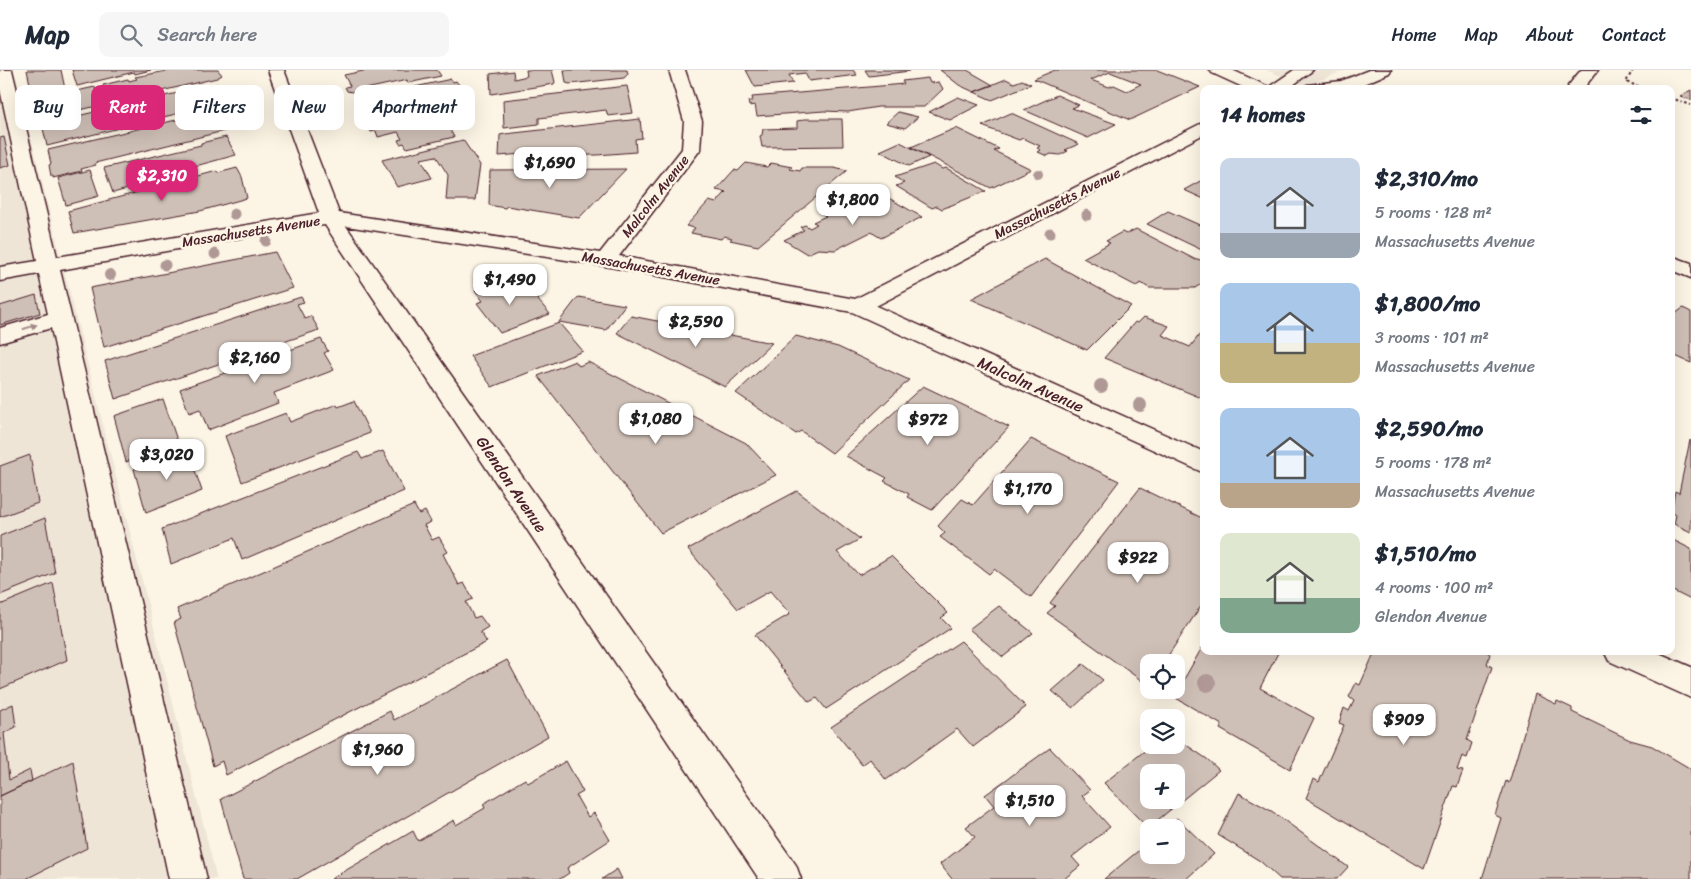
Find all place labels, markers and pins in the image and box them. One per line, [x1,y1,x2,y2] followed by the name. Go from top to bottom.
[509,146,591,189] pin: $1,690
[121,160,203,202] pin: $2,310
[812,184,894,226] pin: $1,800
[469,264,551,306] pin: $1,490
[655,306,737,348] pin: $2,590
[214,342,296,384] pin: $2,160
[615,402,697,445] pin: $1,080
[898,404,958,446] pin: $972
[126,438,208,481] pin: $3,020
[987,472,1069,515] pin: $1,170
[1108,542,1168,584] pin: $922
[1374,704,1434,746] pin: $909
[337,734,419,776] pin: $1,960
[989,784,1071,827] pin: $1,510

